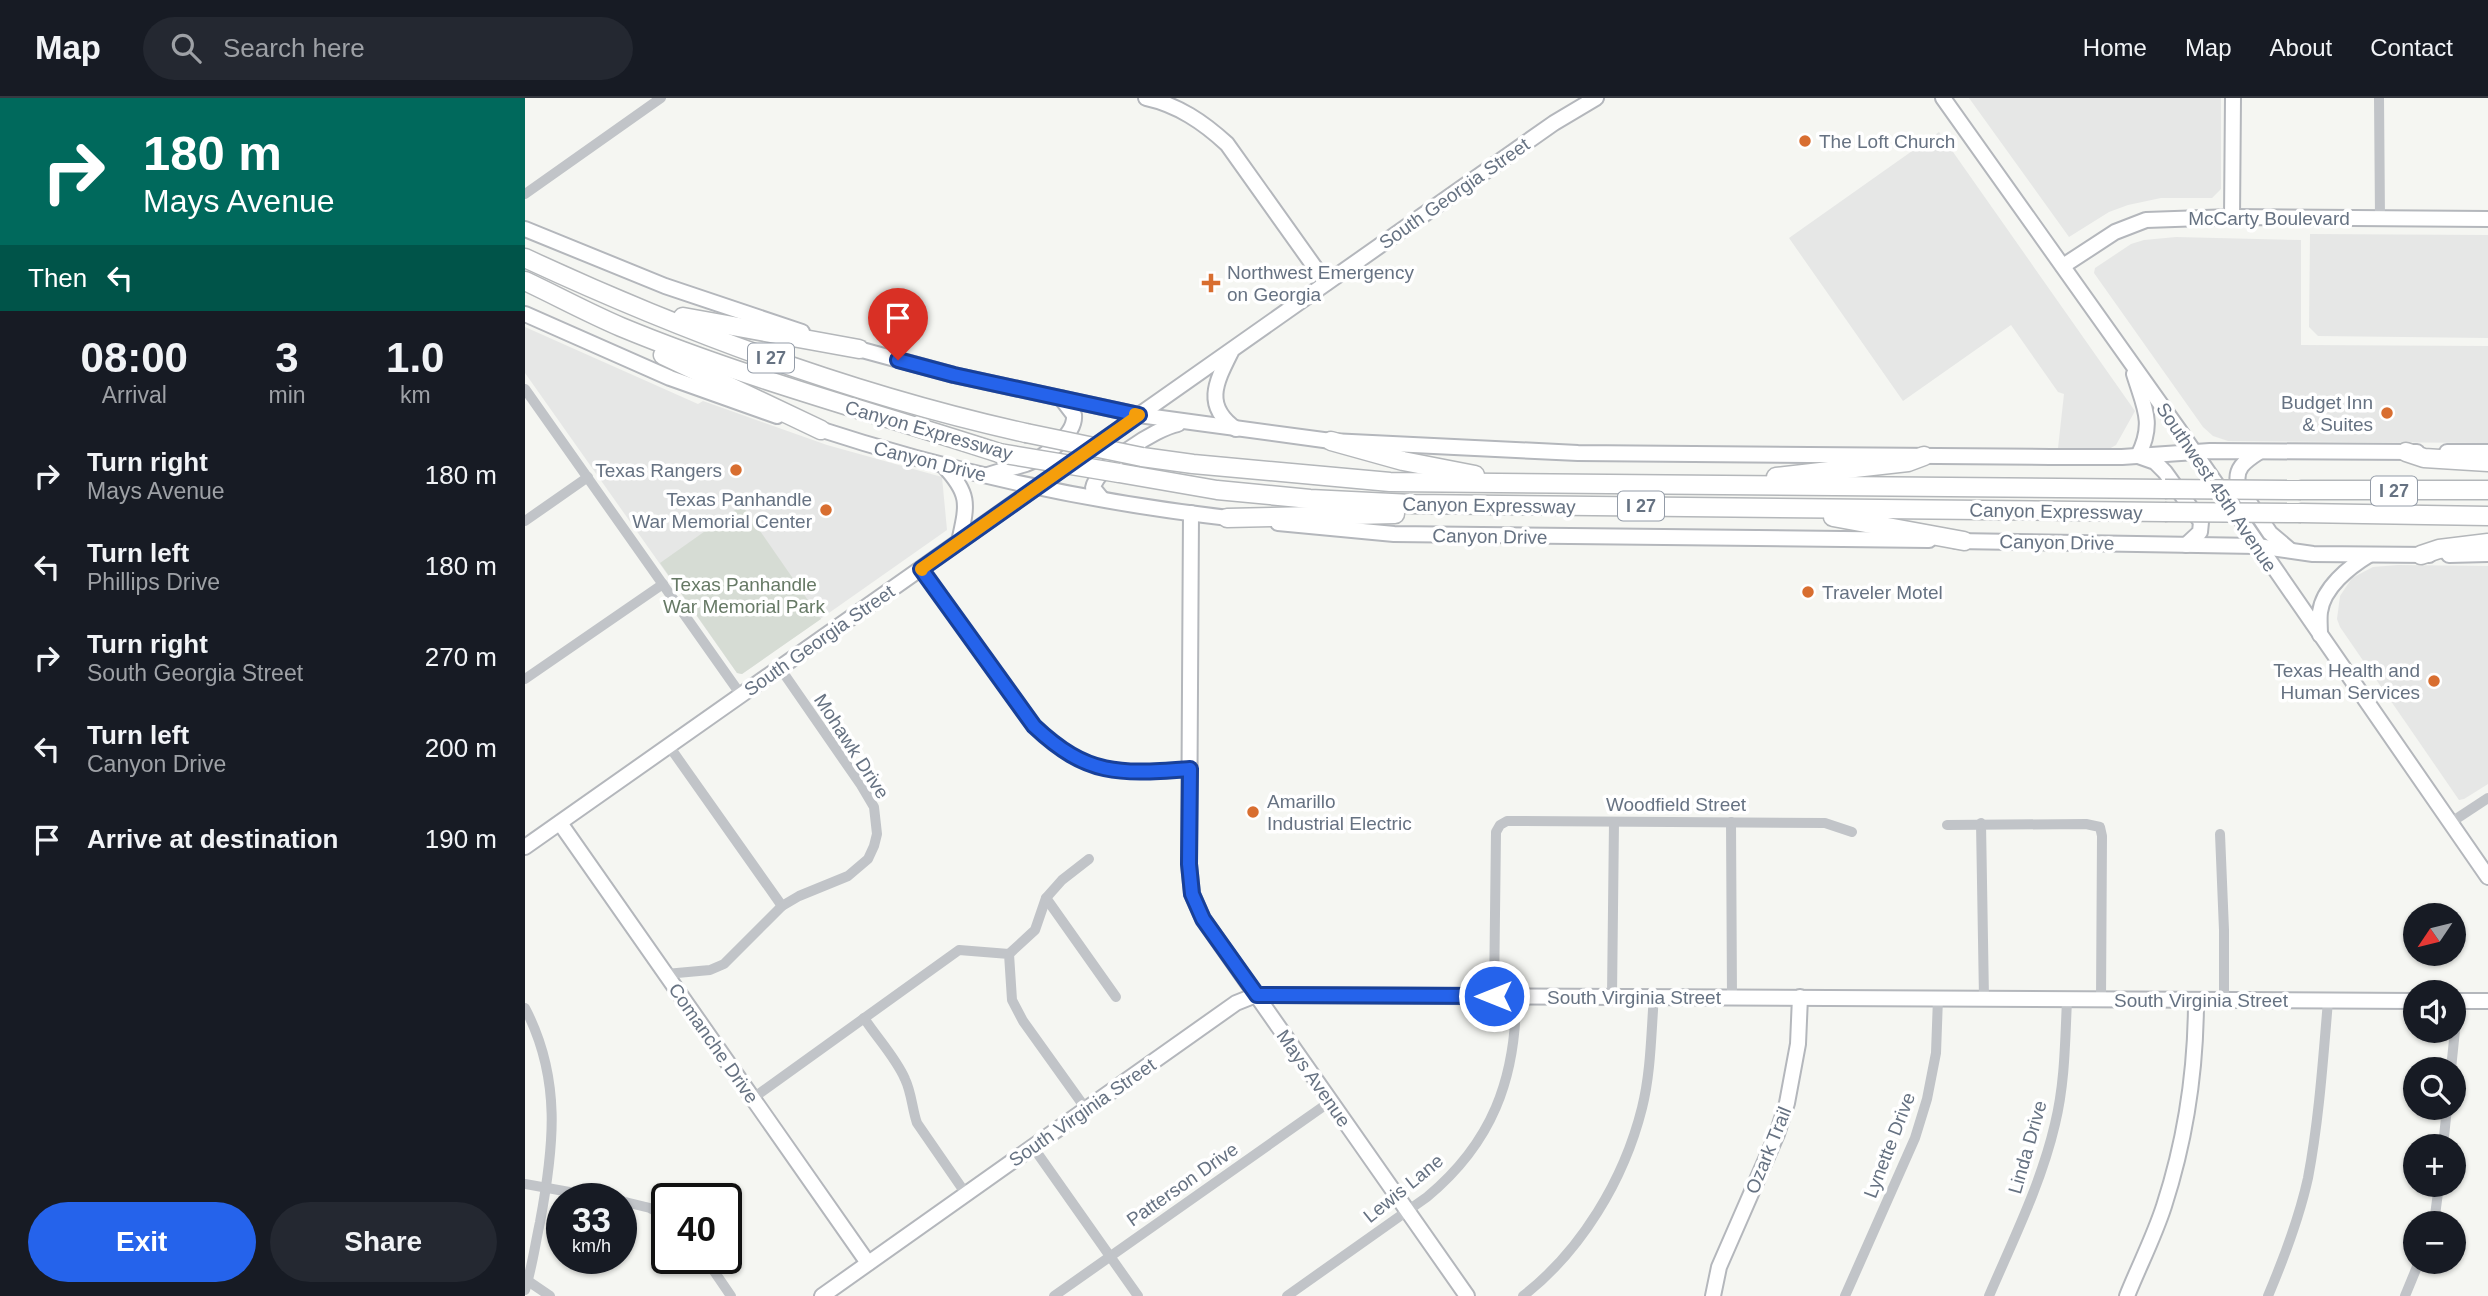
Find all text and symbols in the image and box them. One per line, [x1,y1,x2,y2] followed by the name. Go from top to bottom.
[143,17,633,80] search box
[35,29,101,66] text: Map
[167,29,205,67] icon: search
[223,33,365,63] text: Search here
[2083,34,2147,61] text: Home
[2185,34,2232,61] text: Map
[2270,34,2332,61] text: About
[2370,34,2453,61] text: Contact
[28,126,119,217] icon: right
[143,126,282,180] text: 180 m
[1819,131,1955,152] place label: The Loft Church
[1375,133,1534,253] street label: South Georgia Street
[1797,133,1813,149] marker: The Loft Church
[143,183,335,219] text: Mays Avenue
[2188,208,2350,229] street label: McCarty Boulevard
[101,259,139,297] icon: left
[1227,262,1414,305] place label: Northwest Emergency on Georgia
[28,263,87,293] text: Then
[1201,273,1221,293] marker: Northwest Emergency on Georgia
[868,288,928,360] pin
[879,299,917,337] icon: arrive
[81,334,188,381] text: 08:00
[275,334,299,381] text: 3
[386,334,444,381] text: 1.0
[748,344,794,372] road number: I 27
[102,382,167,408] text: Arrival
[268,382,306,408] text: min
[400,382,431,408] text: km
[2281,392,2373,435] place label: Budget Inn & Suites
[843,397,1015,465] street label: Canyon Expressway
[2152,399,2281,576] street label: Southwest 45th Avenue
[2379,405,2395,421] marker: Budget Inn & Suites
[871,437,988,486] street label: Canyon Drive
[87,447,208,477] text: Turn right
[28,457,66,495] icon: right
[425,460,497,490] text: 180 m
[595,460,722,481] place label: Texas Rangers
[728,462,744,478] marker: Texas Rangers
[2371,477,2417,506] road number: I 27
[87,478,225,504] text: Mays Avenue
[632,489,813,532] place label: Texas Panhandle War Memorial Center
[1618,492,1664,520] road number: I 27
[1402,493,1576,518] street label: Canyon Expressway
[1969,499,2143,524] street label: Canyon Expressway
[818,502,834,518] marker: Texas Panhandle War Memorial Center
[1432,525,1548,548] street label: Canyon Drive
[1999,531,2115,554] street label: Canyon Drive
[87,538,189,568] text: Turn left
[28,548,66,586] icon: left
[425,551,497,581] text: 180 m
[87,569,220,595] text: Phillips Drive
[663,574,825,617] park label: Texas Panhandle War Memorial Park
[740,580,899,700] street label: South Georgia Street
[1822,582,1943,603] place label: Traveler Motel
[1800,584,1816,600] marker: Traveler Motel
[87,629,208,659] text: Turn right
[28,639,66,677] icon: right
[425,642,497,672] text: 270 m
[87,660,303,686] text: South Georgia Street
[2273,660,2420,703] place label: Texas Health and Human Services
[2426,673,2442,689] marker: Texas Health and Human Services
[810,690,893,802] street label: Mohawk Drive
[87,720,189,750] text: Turn left
[28,730,66,768] icon: left
[425,733,497,763] text: 200 m
[87,751,226,777] text: Canyon Drive
[1267,791,1412,834] place label: Amarillo Industrial Electric
[1606,794,1747,815] street label: Woodfield Street
[1245,804,1261,820] marker: Amarillo Industrial Electric
[28,821,66,859] icon: arrive
[87,824,338,854] text: Arrive at destination
[425,824,497,854] text: 190 m
[2403,903,2466,966] north arrow
[2403,903,2466,1274] map controls
[1457,959,1531,1033] position arrow
[664,979,763,1107] street label: Comanche Drive
[2403,980,2466,1043] button: sound
[1547,987,1722,1008] street label: South Virginia Street
[2114,990,2289,1011] street label: South Virginia Street
[1272,1026,1355,1131] street label: Mays Avenue
[1005,1054,1160,1171] street label: South Virginia Street
[2403,1057,2466,1120] button: search
[1860,1089,1919,1201] street label: Lynette Drive
[2004,1098,2051,1196] street label: Linda Drive
[1742,1104,1795,1197] street label: Ozark Trail
[2403,1134,2466,1197] button: +
[1123,1138,1242,1231] street label: Patterson Drive
[1359,1150,1447,1227] street label: Lewis Lane
[651,1183,742,1274] speed limit sign: 40
[572,1200,611,1239] text: 33
[28,1202,256,1282] button: Exit
[270,1202,497,1282] button: Share
[2403,1211,2466,1274] button: −
[572,1236,611,1256] text: km/h

